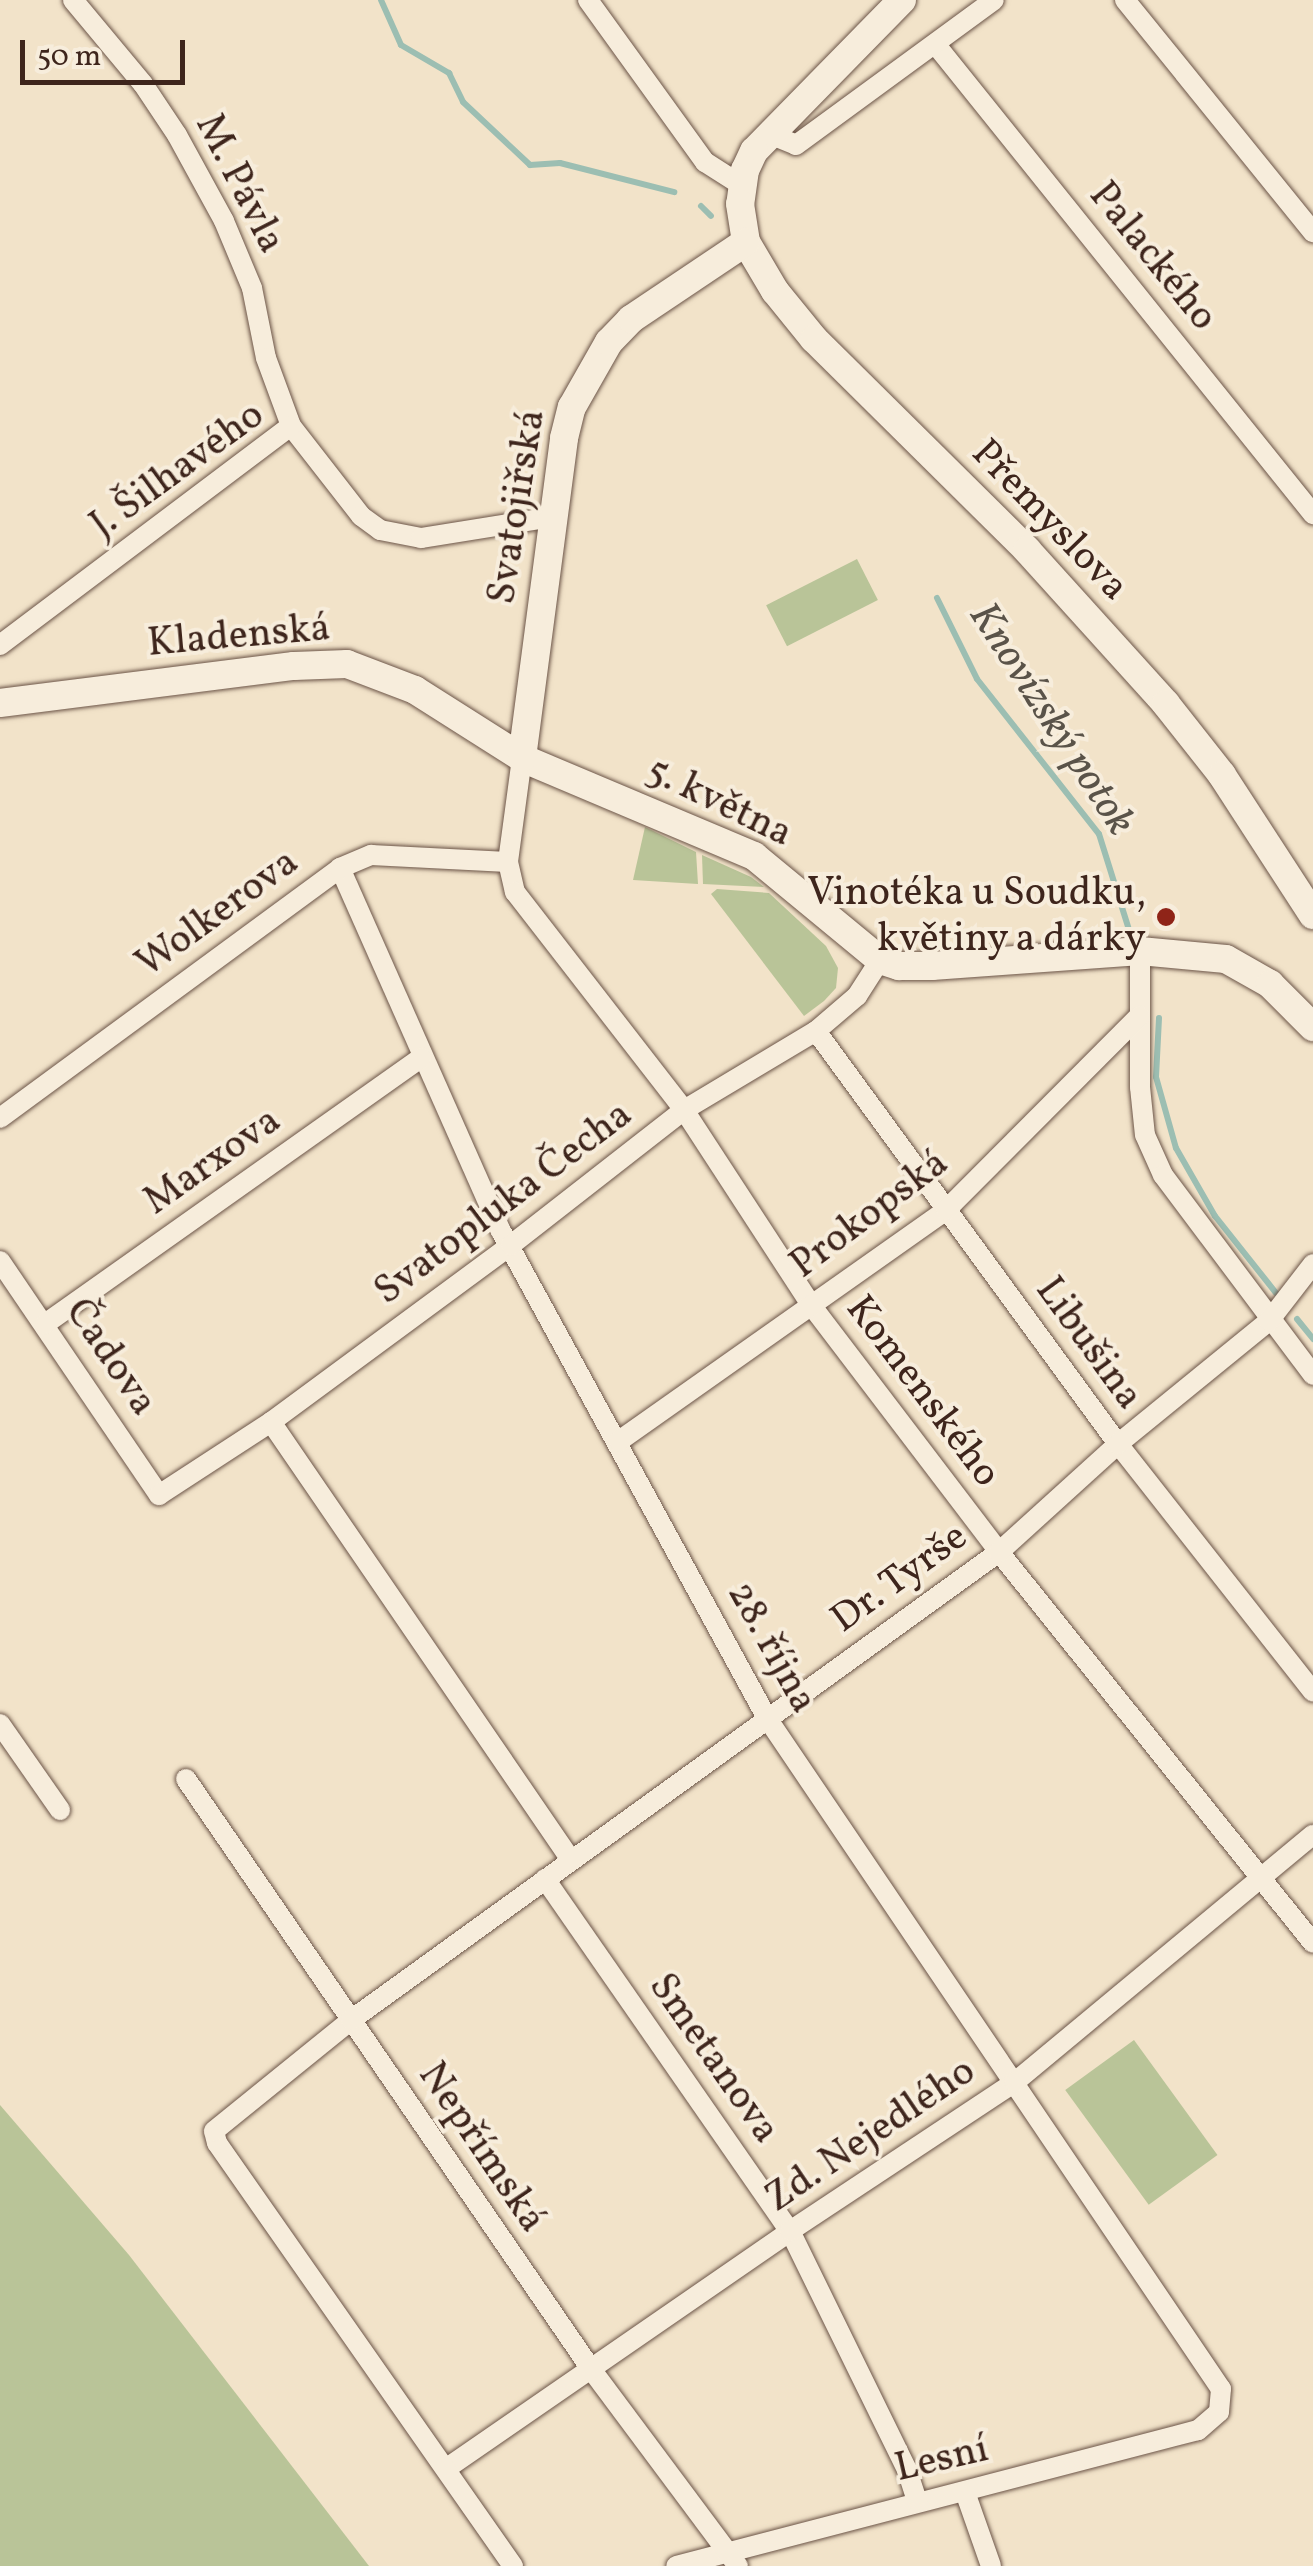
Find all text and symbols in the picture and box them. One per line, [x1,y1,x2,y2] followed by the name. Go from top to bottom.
[25,20,190,82] scale bar
[37,36,101,78] text: 50 m
[184,106,294,262] street label: M. Pávla
[1078,173,1226,341] street label: Palackého
[82,392,274,550] street label: J. Šilhavého
[479,406,557,608] street label: Svatojiřská
[960,430,1138,612] street label: Přemyslova
[956,594,1144,846] water label: Knovízský potok
[146,605,332,669] street label: Kladenská
[638,747,800,859] street label: 5. května
[128,839,308,989] street label: Wolkerova
[807,870,1146,964] place label: Vinotéka u Soudku, květiny a dárky
[1155,906,1177,928] marker: Vinotéka u Soudku, květiny a dárky
[366,1092,642,1316] street label: Svatopluka Čecha
[135,1098,291,1226] street label: Marxova
[782,1140,958,1290] street label: Prokopská
[1024,1268,1152,1420] street label: Libušina
[834,1287,1010,1497] street label: Komenského
[54,1290,166,1426] street label: Čadova
[822,1513,978,1645] street label: Dr. Tyrše
[715,1574,827,1722] street label: 28. října
[637,1965,789,2153] street label: Smetanova
[757,2048,985,2224] street label: Zd. Nejedlého
[407,2054,555,2242] street label: Nepřímská
[891,2426,993,2494] street label: Lesní

